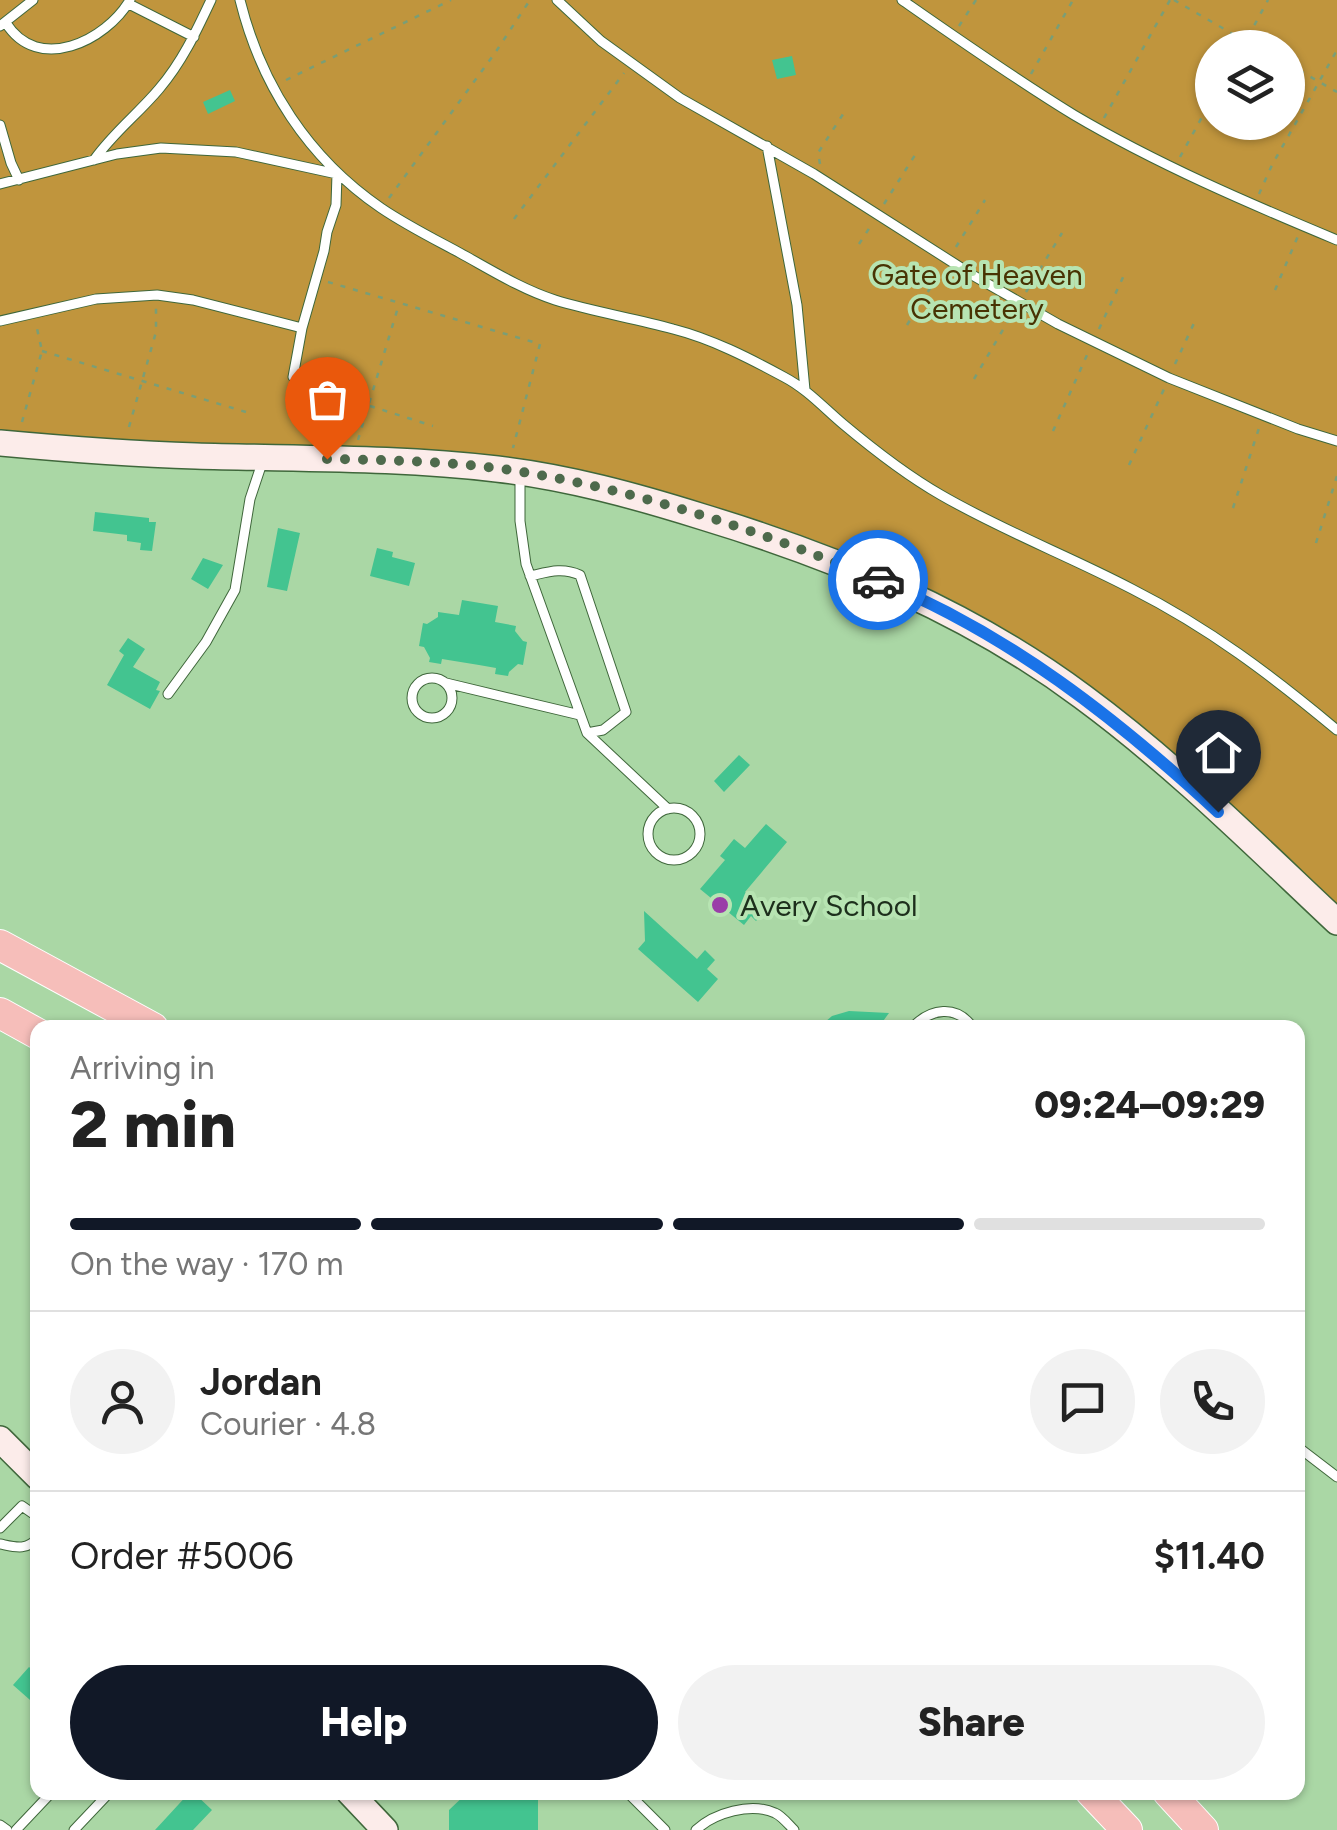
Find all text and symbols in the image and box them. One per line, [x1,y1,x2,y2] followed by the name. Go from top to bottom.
[1195,30,1305,140] map controls
[1195,30,1305,140] button: layers
[871,256,1083,327] park label: Gate of Heaven Cemetery
[285,357,370,460] pin
[300,372,355,427] icon: bag
[828,530,928,630] courier
[851,553,906,608] icon: car
[1176,710,1261,813] pin
[1191,725,1246,780] icon: home
[740,887,918,924] place label: Avery School
[709,894,731,916] marker: Avery School
[70,1049,215,1087] text: Arriving in
[1034,1082,1265,1128] text: 09:24–09:29
[70,1085,236,1163] text: 2 min
[70,1245,344,1283] text: On the way · 170 m
[70,1349,175,1454] button: person
[1030,1349,1135,1454] button: chat
[1160,1349,1265,1454] button: phone
[200,1359,322,1405] text: Jordan
[200,1405,376,1443] text: Courier · 4.8
[70,1533,294,1579] text: Order #5006
[1154,1533,1265,1579] text: $11.40
[70,1665,658,1780] button: Help
[678,1665,1265,1780] button: Share

